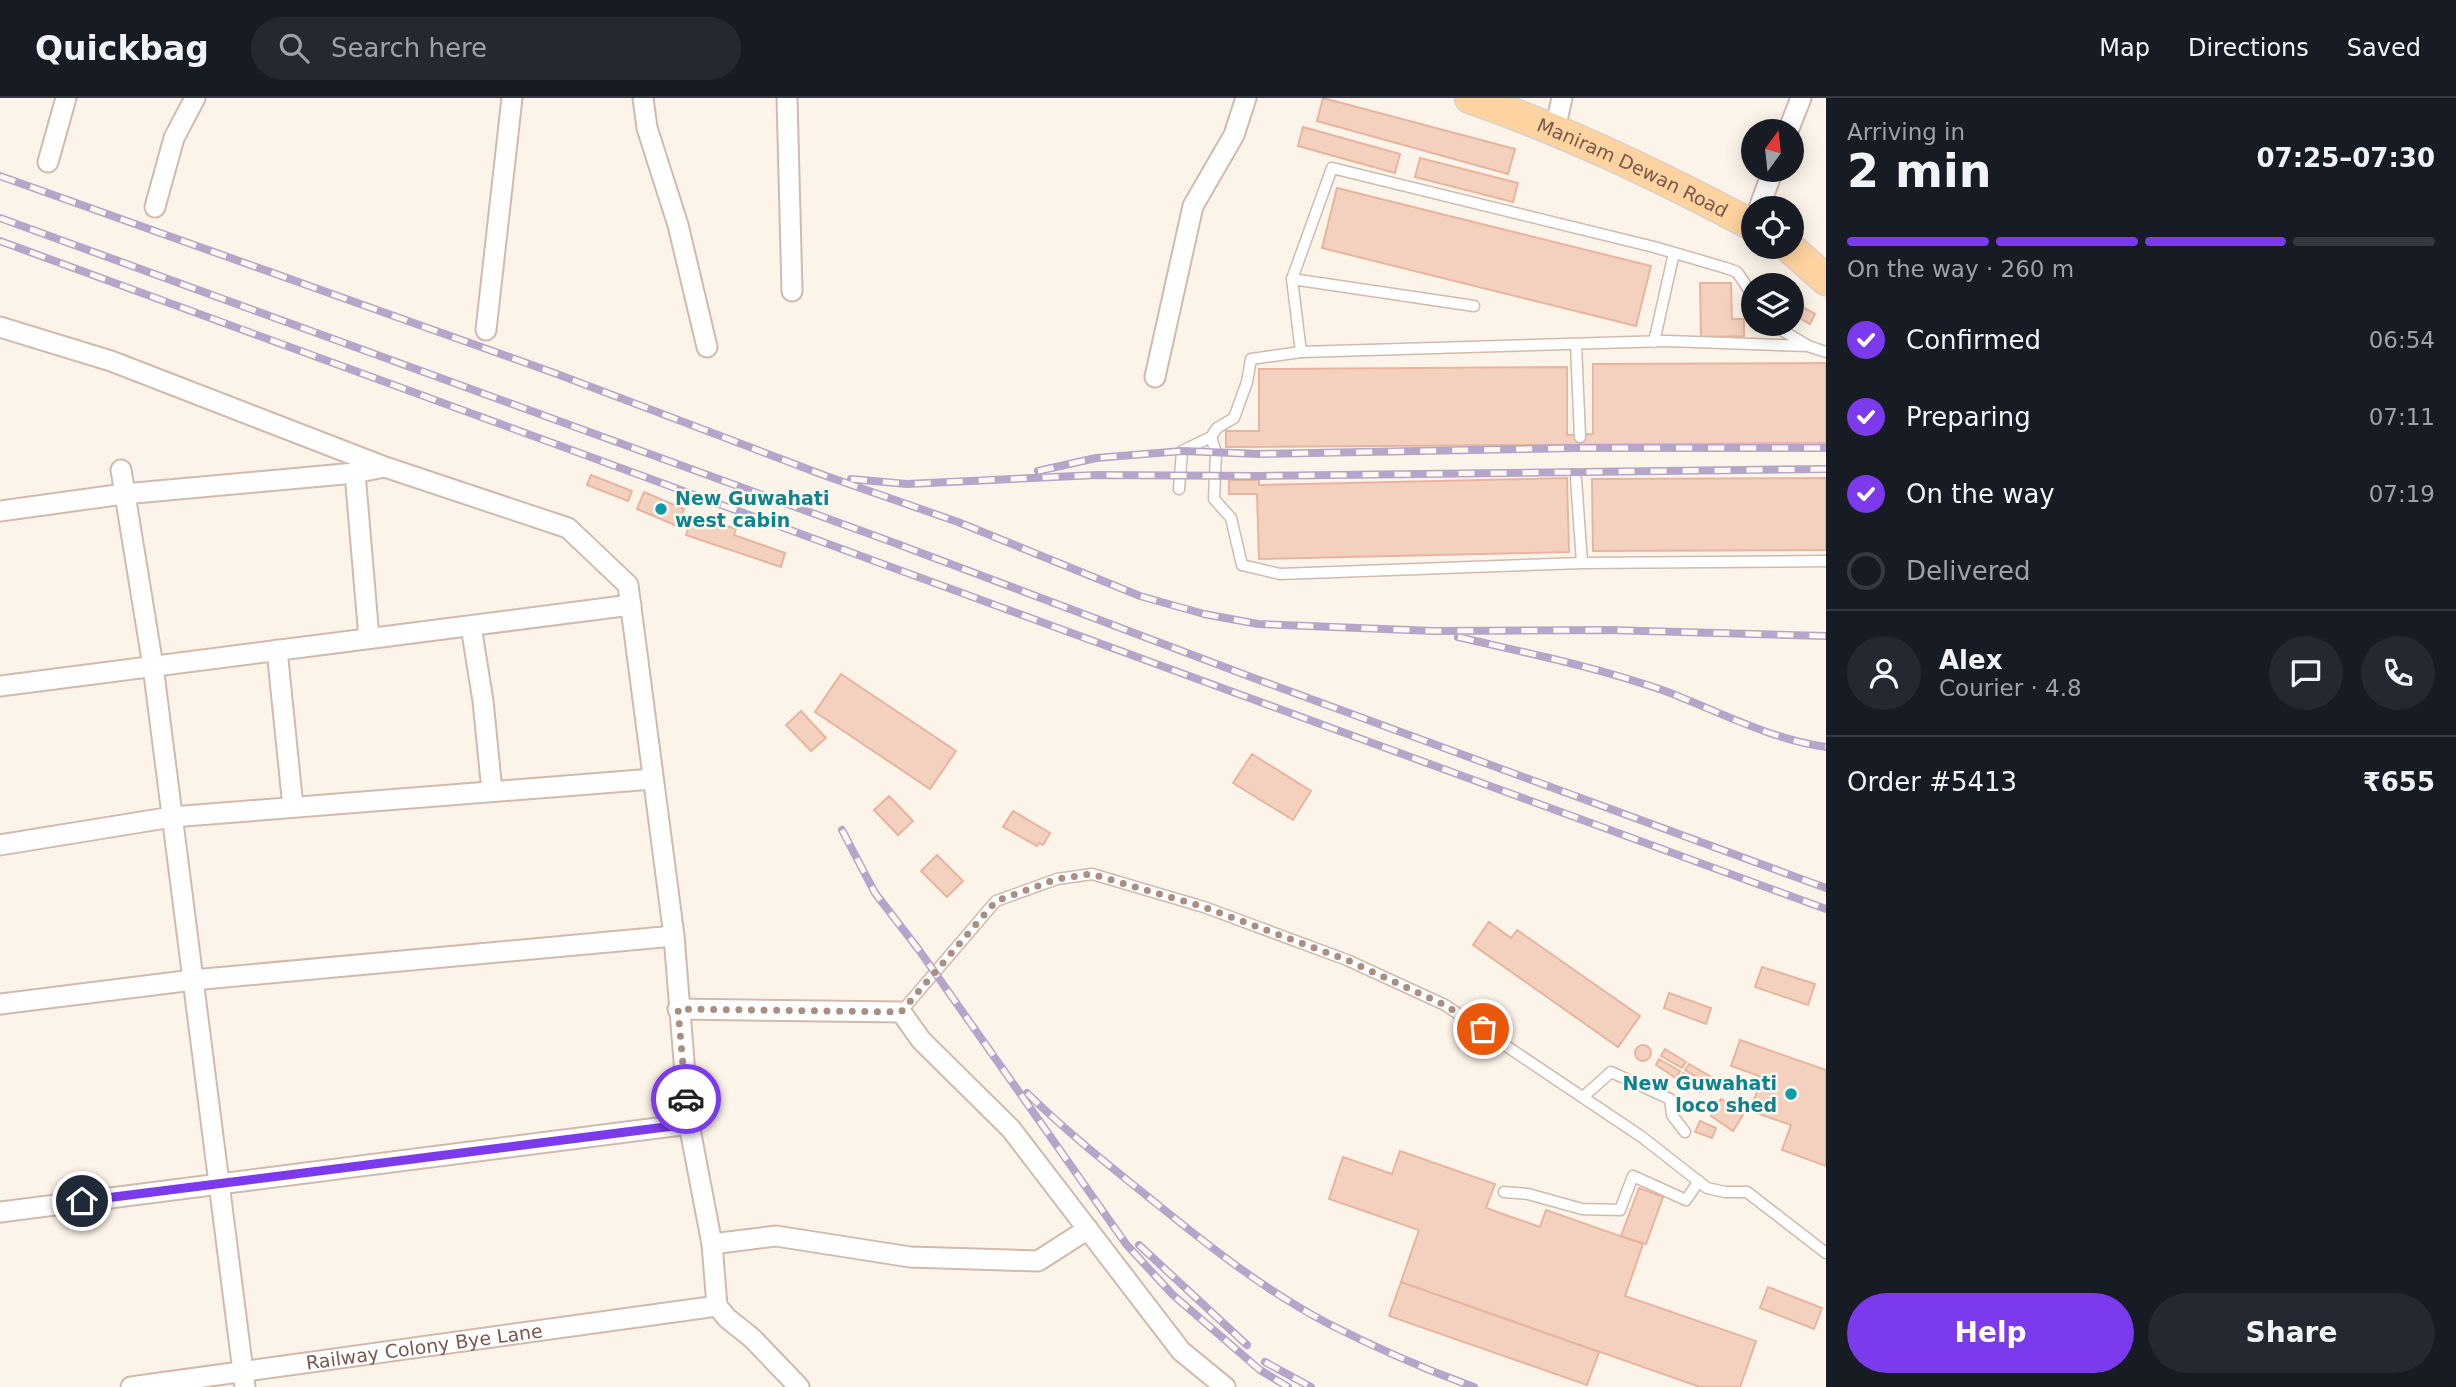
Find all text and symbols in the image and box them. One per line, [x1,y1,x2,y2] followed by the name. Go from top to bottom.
[251,17,741,80] search box
[35,29,209,68] text: Quickbag
[275,29,313,67] icon: search
[331,33,487,63] text: Search here
[2099,34,2150,62] text: Map
[2188,34,2309,62] text: Directions
[2347,34,2421,62] text: Saved
[1534,113,1732,222] street label: Maniram Dewan Road
[1741,119,1804,182] north arrow
[1741,119,1804,336] map controls
[1847,119,1965,145] text: Arriving in
[2256,143,2435,173] text: 07:25–07:30
[1847,144,1991,198] text: 2 min
[1741,196,1804,259] button: locate
[1847,256,2074,282] text: On the way · 260 m
[1741,273,1804,336] button: layers
[1847,321,1885,359] icon: check
[1906,325,2041,355] text: Confirmed
[2369,327,2435,353] text: 06:54
[1847,398,1885,436] icon: check
[1906,402,2031,432] text: Preparing
[2369,404,2435,430] text: 07:11
[1847,475,1885,513] icon: check
[1906,479,2055,509] text: On the way
[2369,481,2435,507] text: 07:19
[675,487,829,531] place label: New Guwahati west cabin
[653,501,669,517] marker: New Guwahati west cabin
[1906,556,2030,586] text: Delivered
[1847,636,1921,710] button: person
[2269,636,2343,710] button: chat
[2361,636,2435,710] button: phone
[1939,645,2002,675] text: Alex
[1939,675,2082,701] text: Courier · 4.8
[1847,767,2017,797] text: Order #5413
[2363,767,2435,797] text: ₹655
[1453,999,1513,1059] pin
[1464,1010,1502,1048] icon: bag
[651,1064,721,1134] courier
[1623,1072,1777,1116] place label: New Guwahati loco shed
[667,1080,705,1118] icon: car
[1783,1086,1799,1102] marker: New Guwahati loco shed
[52,1171,112,1231] pin
[63,1182,101,1220] icon: home
[1847,1293,2134,1373] button: Help
[2148,1293,2435,1373] button: Share
[304,1319,544,1374] street label: Railway Colony Bye Lane

